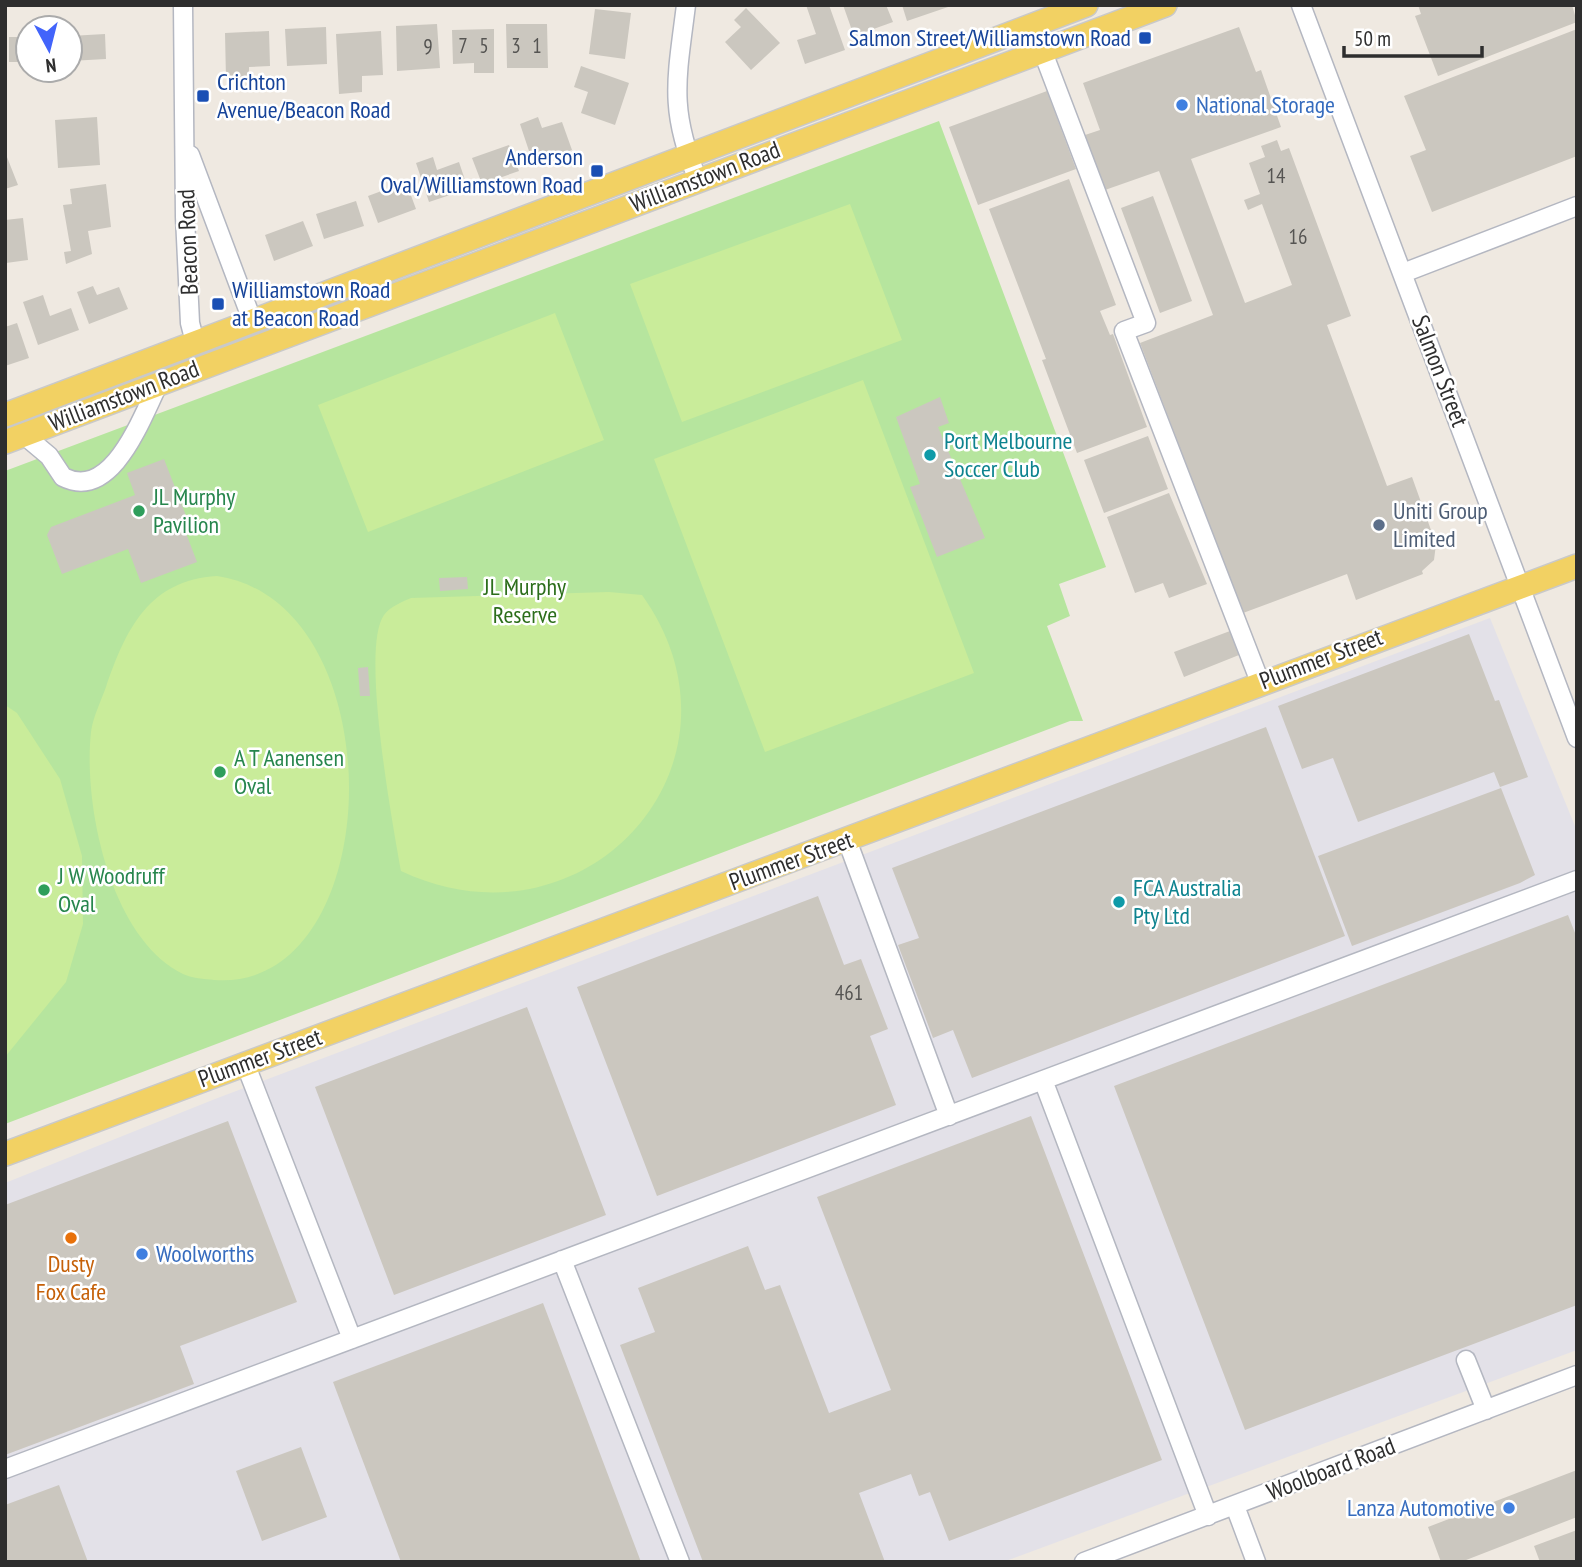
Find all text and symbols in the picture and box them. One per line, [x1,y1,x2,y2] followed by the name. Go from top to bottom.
[14,14,84,84] north arrow
[1344,14,1482,58] scale bar
[849,22,1131,53] place label: Salmon Street/Williamstown Road
[1354,25,1391,52] text: 50 m
[1137,30,1153,46] marker: Salmon Street/Williamstown Road
[458,32,468,59] house number: 7
[479,32,489,59] house number: 5
[511,32,521,59] house number: 3
[532,32,542,59] house number: 1
[423,33,433,60] house number: 9
[45,53,58,78] text: N
[217,66,391,125] place label: Crichton Avenue/Beacon Road
[195,88,211,104] marker: Crichton Avenue/Beacon Road
[1196,89,1335,120] place label: National Storage
[1174,97,1190,113] marker: National Storage
[625,134,784,219] street label: Williamstown Road
[380,141,583,200] place label: Anderson Oval/Williamstown Road
[1267,162,1286,189] house number: 14
[589,163,605,179] marker: Anderson Oval/Williamstown Road
[170,189,205,295] street label: Beacon Road
[1289,223,1307,250] house number: 16
[232,274,390,333] place label: Williamstown Road at Beacon Road
[210,296,226,312] marker: Williamstown Road at Beacon Road
[1405,311,1476,431] street label: Salmon Street
[44,353,203,438] street label: Williamstown Road
[944,425,1072,484] place label: Port Melbourne Soccer Club
[922,447,938,463] marker: Port Melbourne Soccer Club
[152,481,235,540] place label: JL Murphy Pavilion
[1393,495,1488,554] place label: Uniti Group Limited
[131,503,147,519] marker: JL Murphy Pavilion
[1371,517,1387,533] marker: Uniti Group Limited
[483,571,566,630] park label: JL Murphy Reserve
[1255,621,1387,696] street label: Plummer Street
[234,742,344,801] place label: A T Aanensen Oval
[212,764,228,780] marker: A T Aanensen Oval
[725,824,857,897] street label: Plummer Street
[57,860,165,919] place label: J W Woodruff Oval
[1133,872,1241,931] place label: FCA Australia Pty Ltd
[36,882,52,898] marker: J W Woodruff Oval
[1111,894,1127,910] marker: FCA Australia Pty Ltd
[835,979,863,1006] house number: 461
[194,1021,326,1094] street label: Plummer Street
[63,1230,79,1246] marker: Dusty Fox Cafe
[156,1238,254,1269] place label: Woolworths
[134,1246,150,1262] marker: Woolworths
[36,1248,106,1307] place label: Dusty Fox Cafe
[1262,1430,1399,1507] street label: Woolboard Road
[1347,1492,1495,1523] place label: Lanza Automotive
[1501,1500,1517,1516] marker: Lanza Automotive

